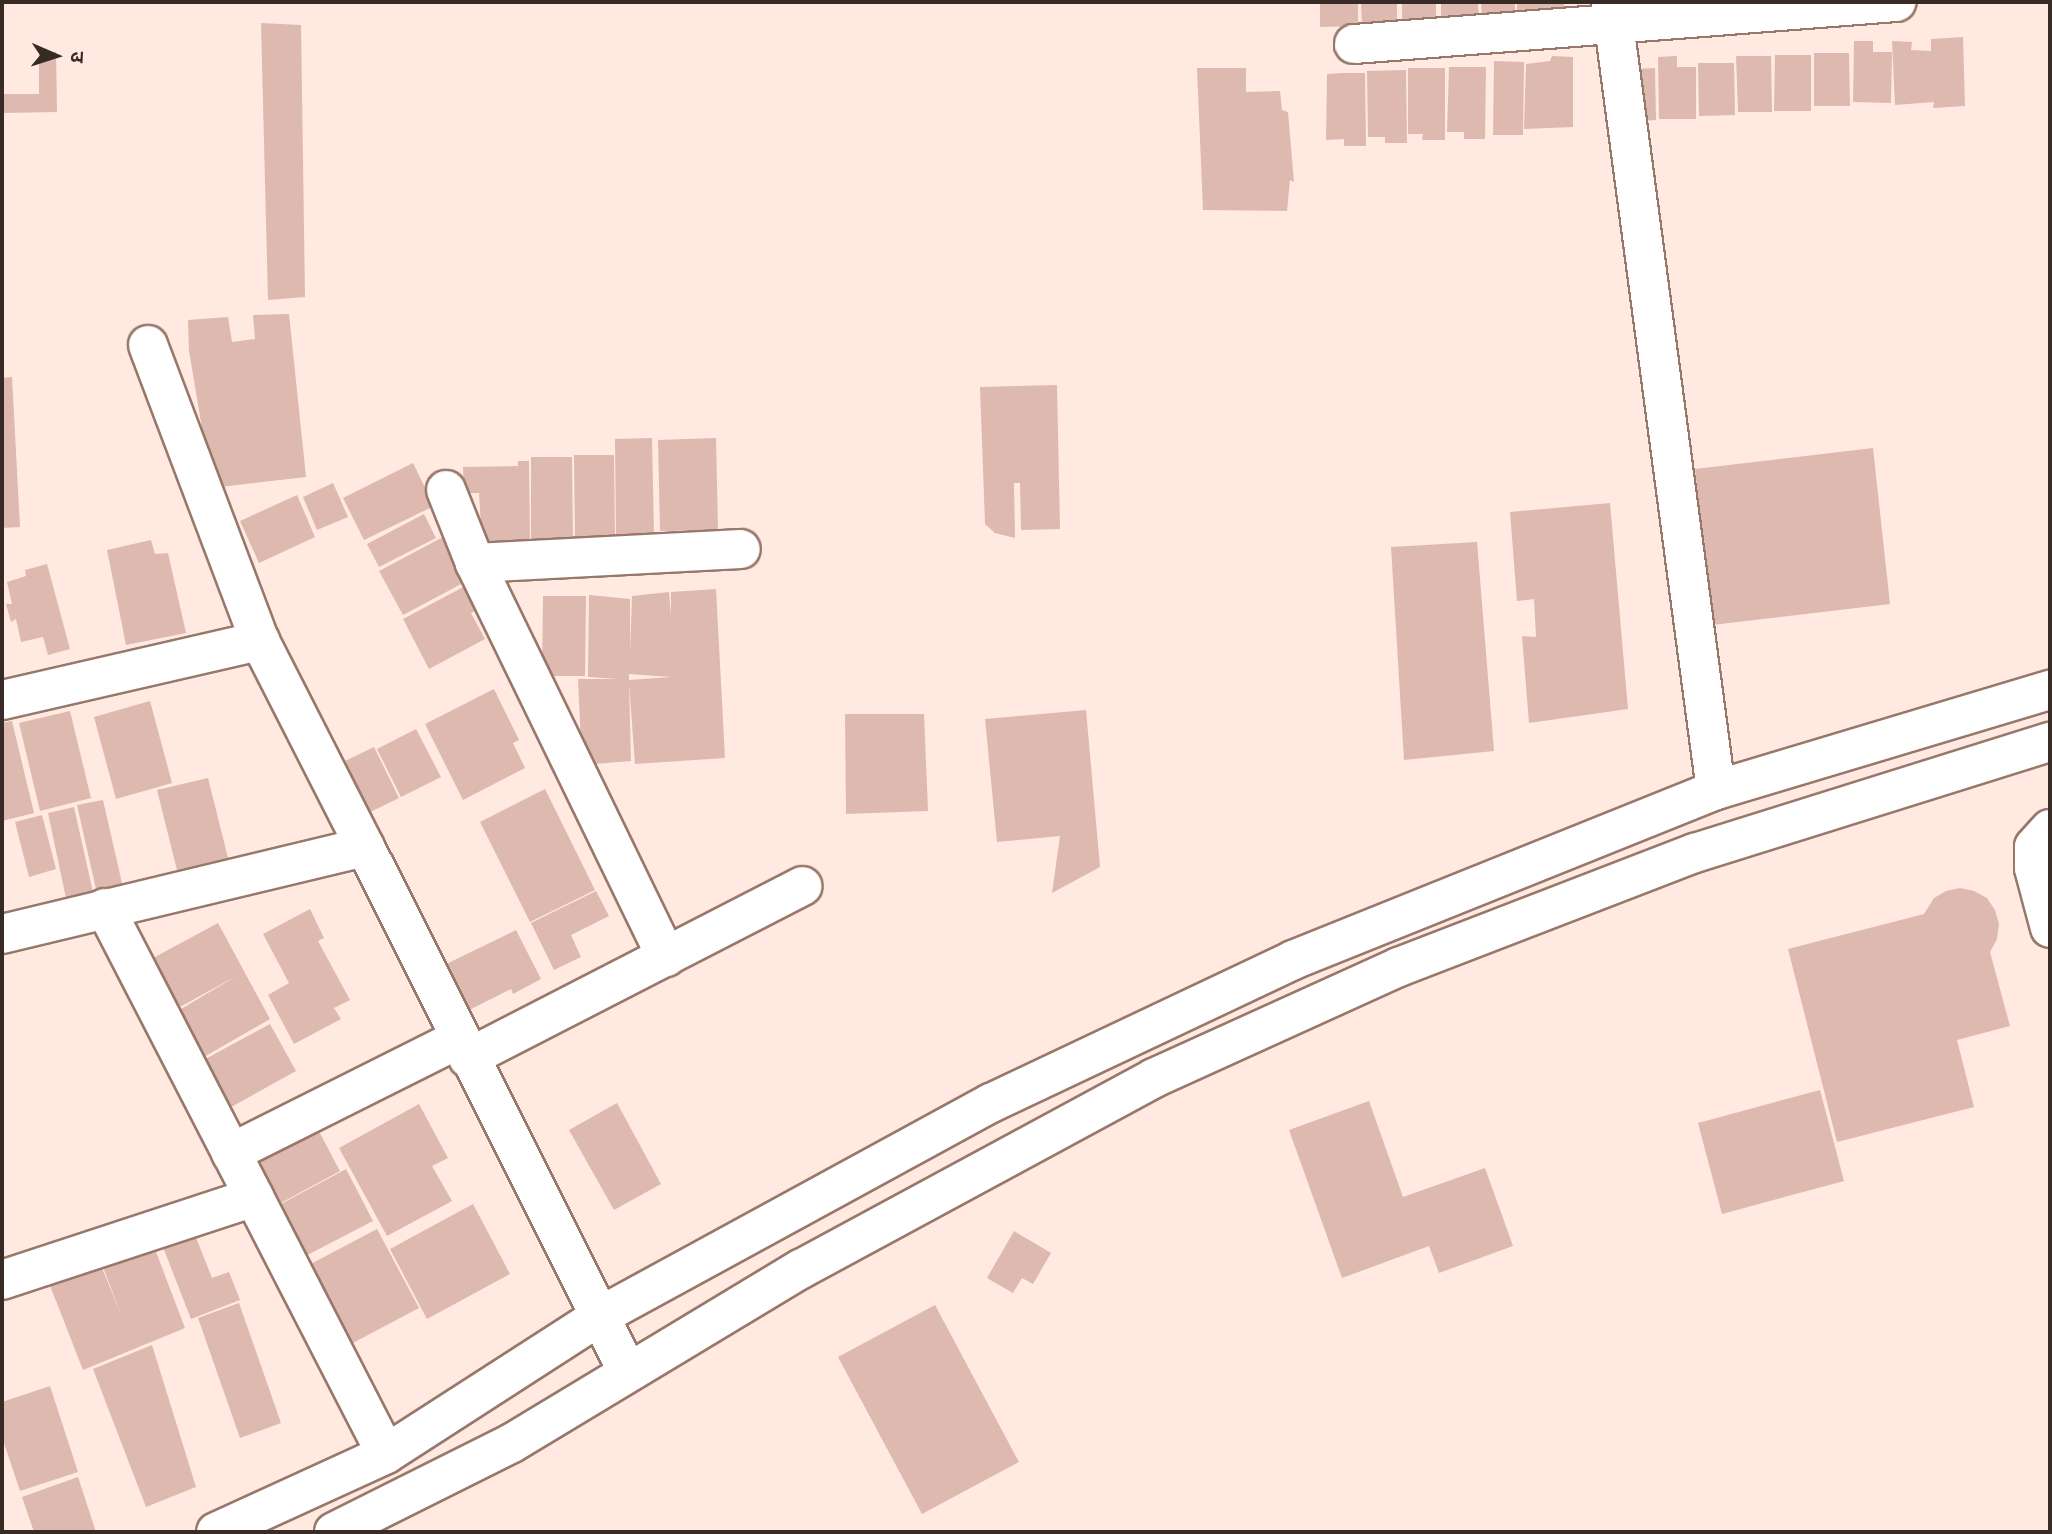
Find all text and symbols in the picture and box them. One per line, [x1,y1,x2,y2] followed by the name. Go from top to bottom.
[21,21,91,91] north arrow
[66,51,89,63] text: उ

